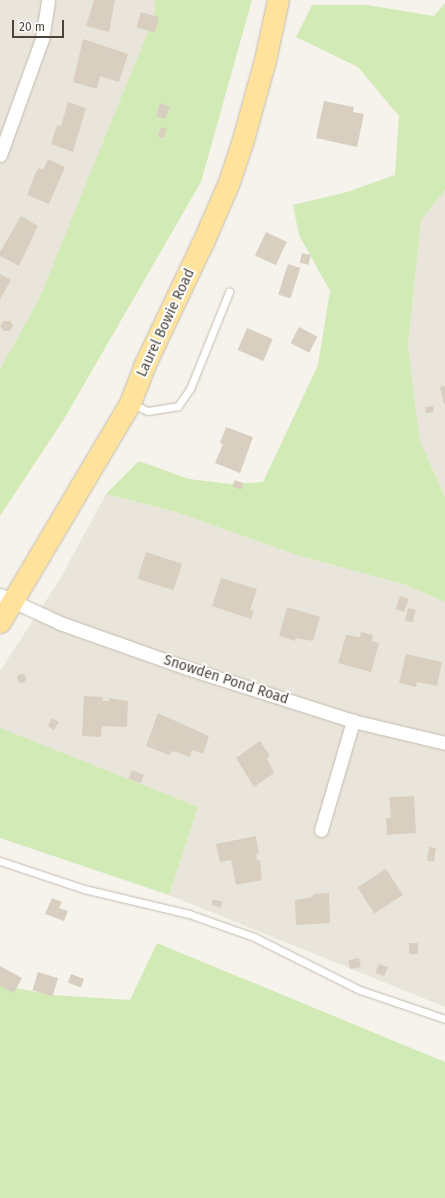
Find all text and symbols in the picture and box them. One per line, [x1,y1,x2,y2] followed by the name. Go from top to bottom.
[14,12,66,38] scale bar
[19,20,45,34] text: 20 m
[134,266,198,380] street label: Laurel Bowie Road
[161,652,291,708] street label: Snowden Pond Road

